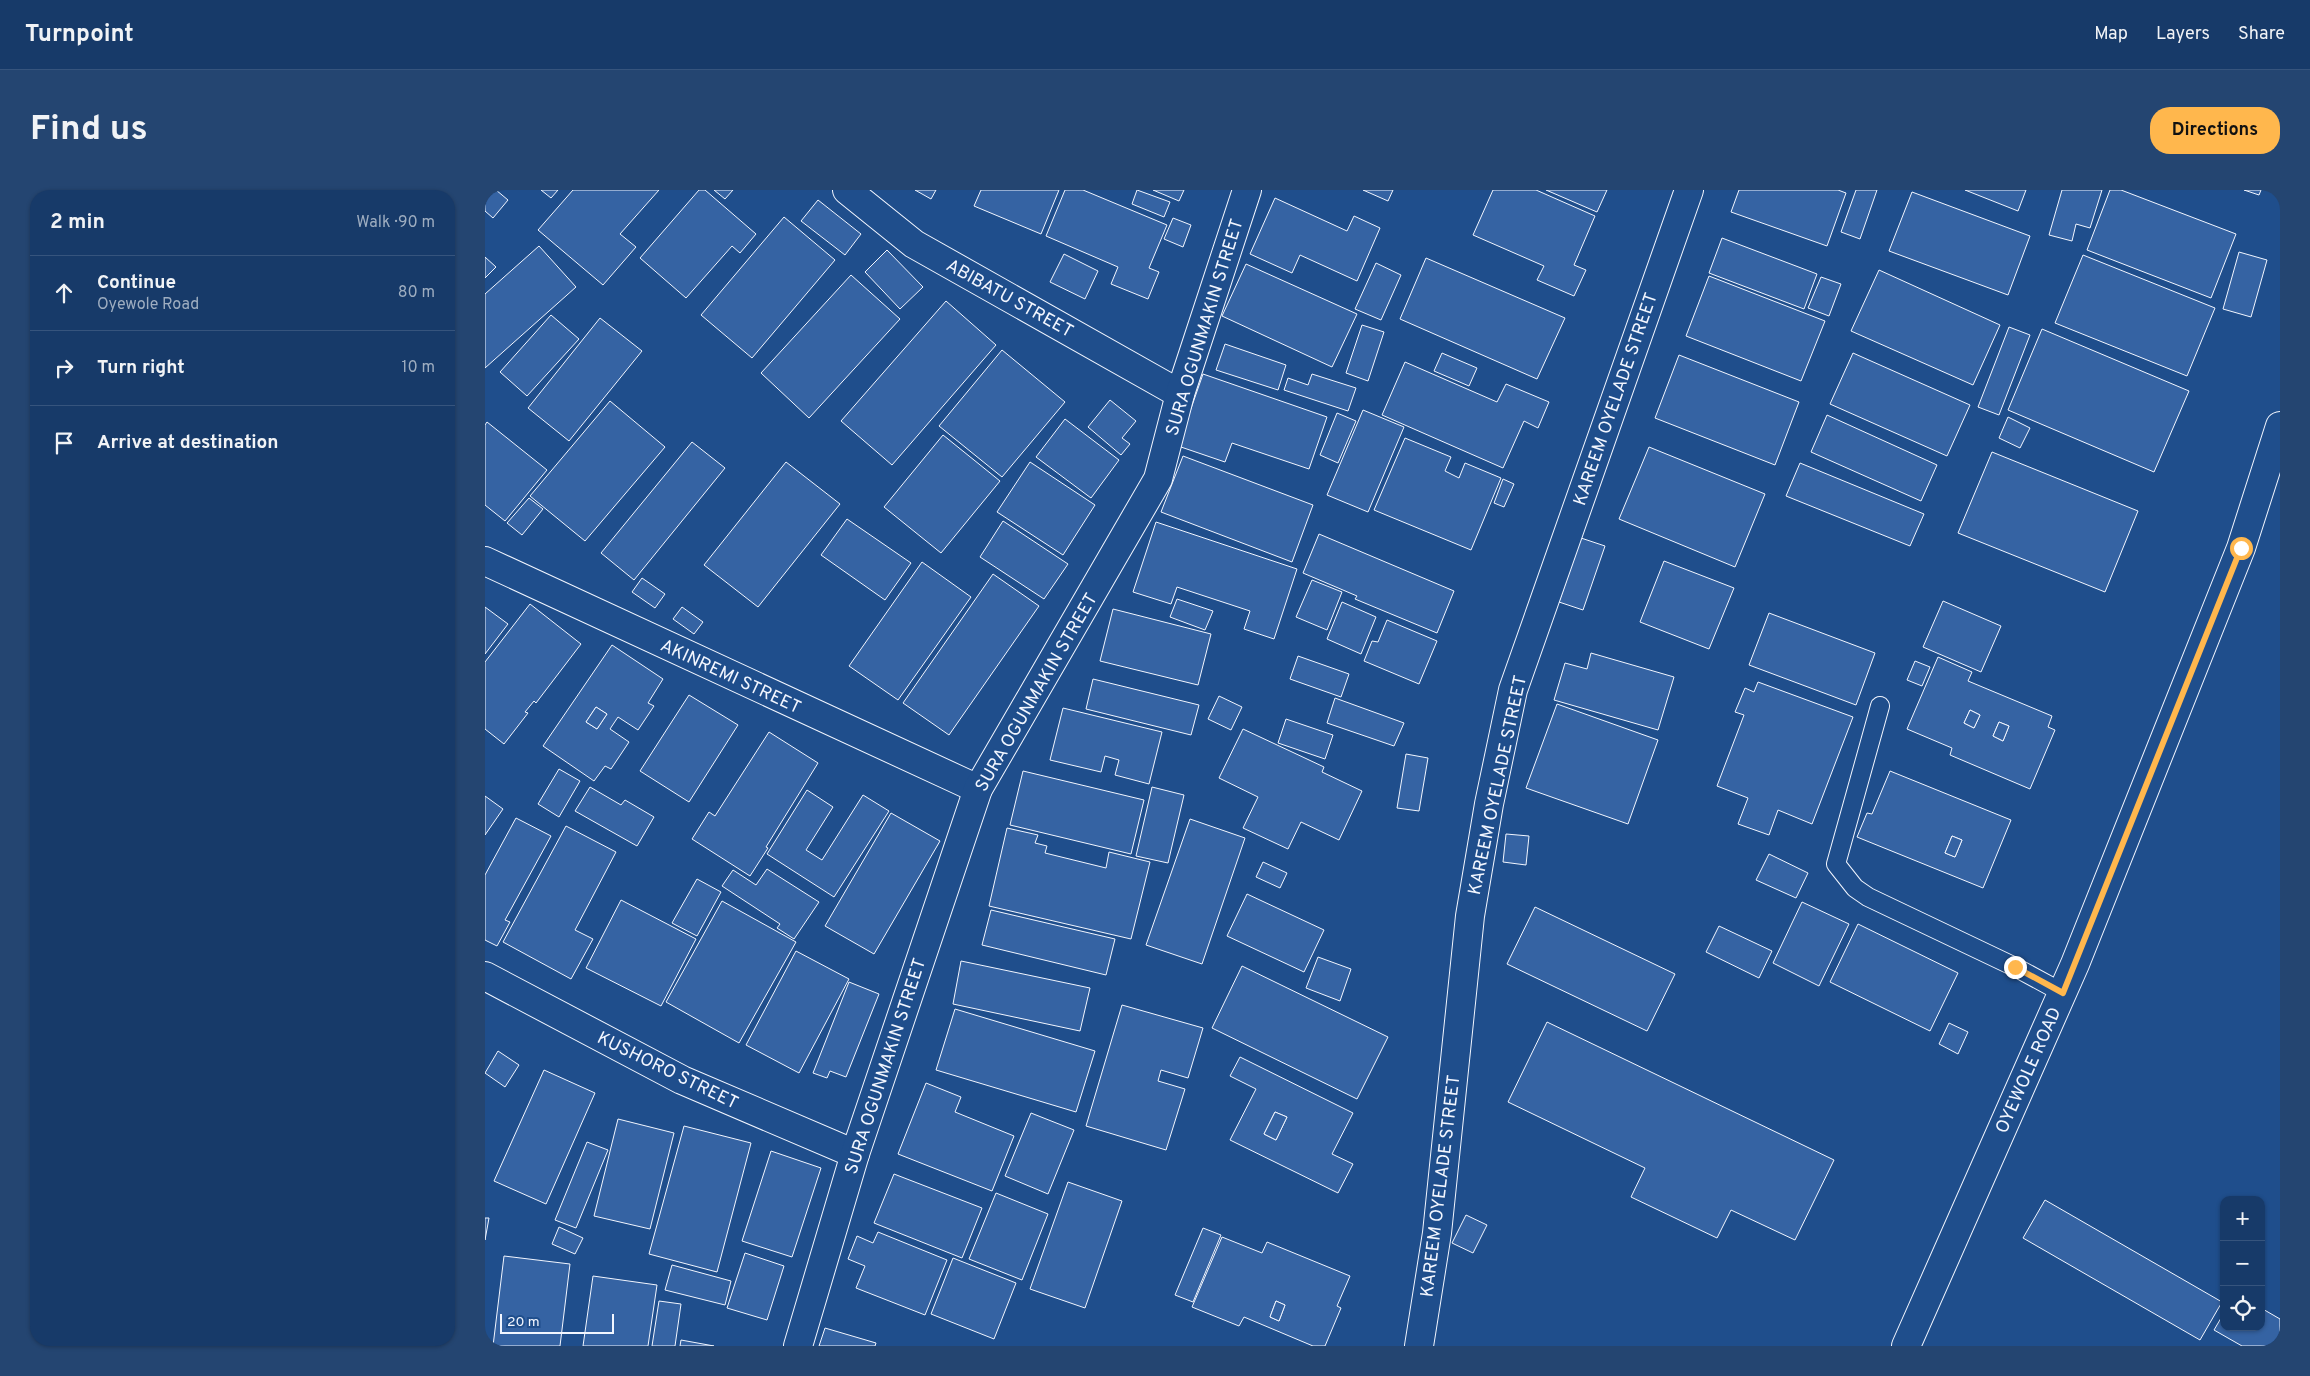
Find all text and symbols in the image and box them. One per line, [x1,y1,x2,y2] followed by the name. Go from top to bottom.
[25,20,134,50] text: Turnpoint
[2094,23,2128,46] text: Map
[2156,23,2210,46] text: Layers
[2238,23,2285,46] text: Share
[2150,107,2280,154] button: Directions
[30,108,148,152] text: Find us
[50,209,105,236] text: 2 min
[356,213,435,233] text: Walk · 90 m
[1161,216,1249,439] street label: SURA OGUNMAKIN STREET
[942,255,1077,344] street label: ABIBATU STREET
[97,271,176,295] text: Continue
[50,279,78,307] icon: ahead
[398,283,435,303] text: 80 m
[1569,290,1664,509] street label: KAREEM OYELADE STREET
[97,295,199,315] text: Oyewole Road
[50,354,78,382] icon: right
[97,356,185,380] text: Turn right
[401,358,435,378] text: 10 m
[50,429,78,457] icon: arrive
[97,431,278,455] text: Arrive at destination
[2230,537,2253,560] route start
[971,589,1104,796] street label: SURA OGUNMAKIN STREET
[656,635,804,720] street label: AKINREMI STREET
[1464,673,1533,897] street label: KAREEM OYELADE STREET
[841,956,932,1177] street label: SURA OGUNMAKIN STREET
[2004,956,2027,979] route end
[1991,1004,2067,1137] street label: OYEWOLE ROAD
[593,1027,742,1116] street label: KUSHORO STREET
[1416,1074,1467,1299] street label: KAREEM OYELADE STREET
[2220,1196,2265,1331] map controls
[2220,1196,2265,1241] button: +
[2220,1241,2265,1286] button: −
[2220,1286,2265,1331] button: locate
[500,1311,614,1334] scale bar
[507,1314,540,1331] text: 20 m

